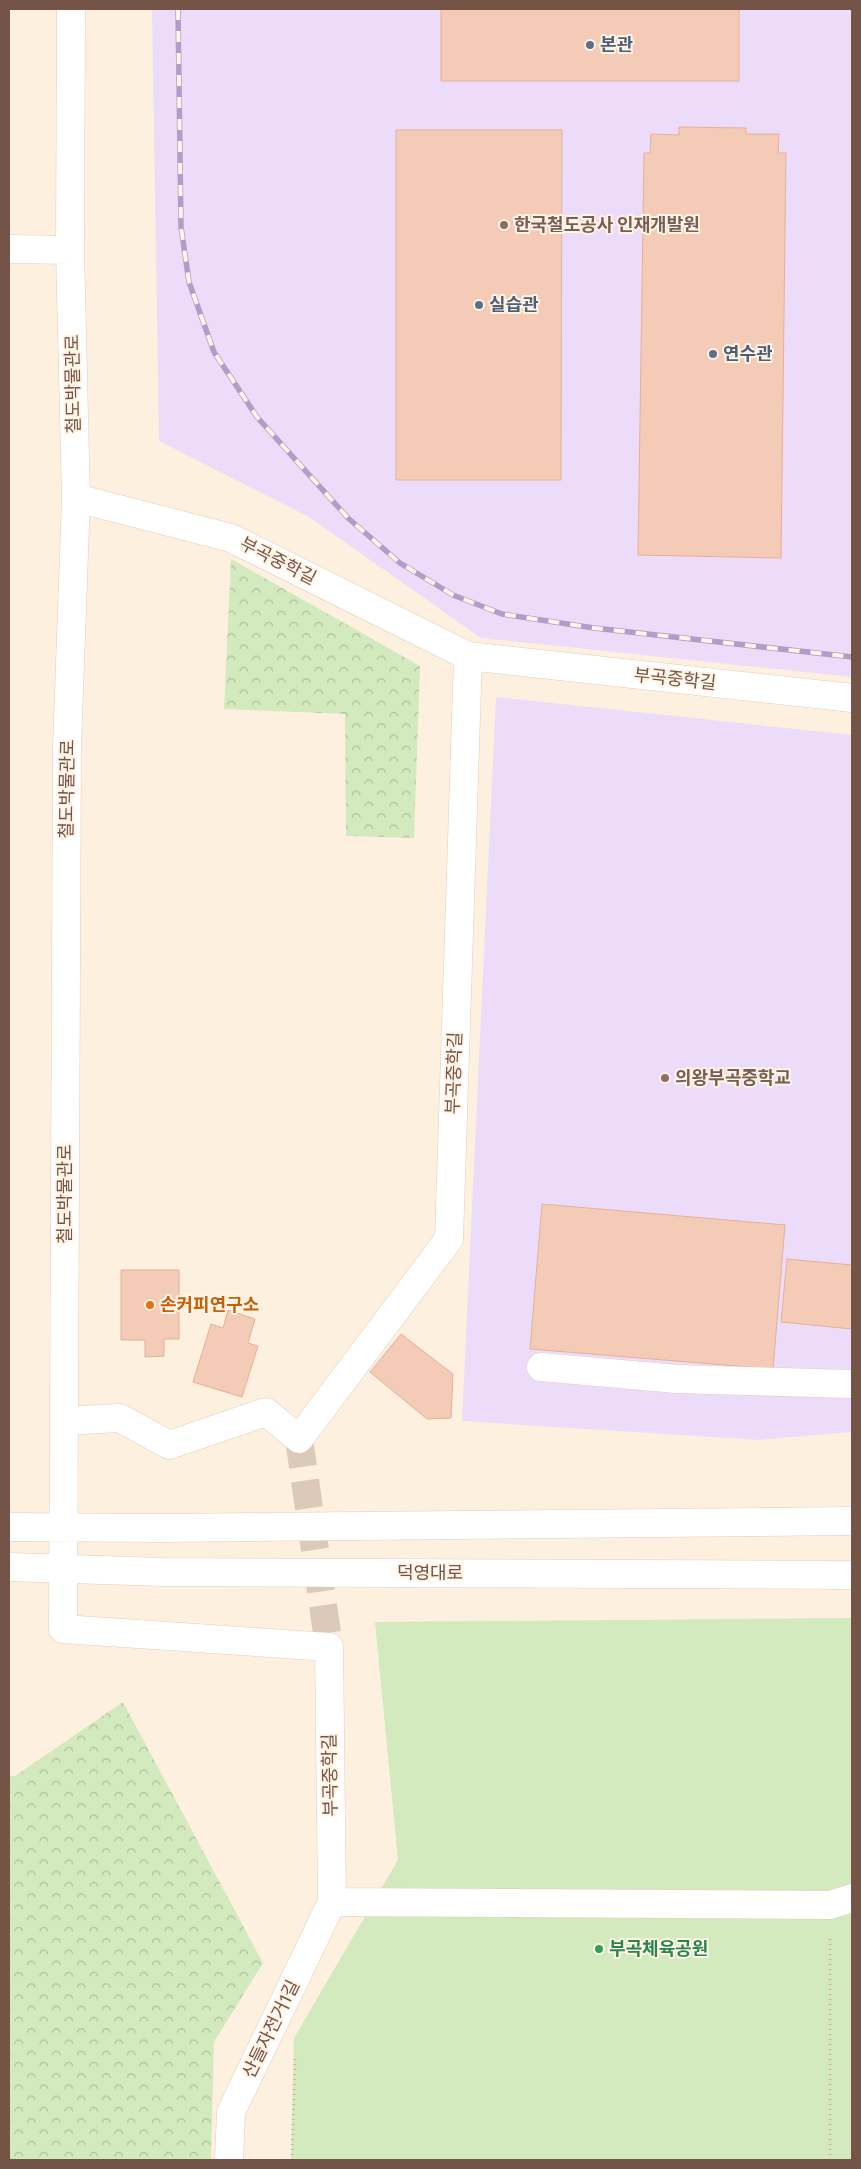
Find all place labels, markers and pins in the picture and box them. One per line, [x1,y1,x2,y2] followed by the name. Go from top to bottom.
[600,34,634,56] place label: 본관
[584,39,596,51] marker: 본관
[514,214,700,236] place label: 한국철도공사 인재개발원
[498,219,510,231] marker: 한국철도공사 인재개발원
[489,294,539,316] place label: 실습관
[473,299,485,311] marker: 실습관
[723,343,773,365] place label: 연수관
[707,348,719,360] marker: 연수관
[675,1067,791,1089] place label: 의왕부곡중학교
[659,1072,671,1084] marker: 의왕부곡중학교
[160,1294,259,1316] place label: 손커피연구소
[144,1299,156,1311] marker: 손커피연구소
[609,1938,708,1960] place label: 부곡체육공원
[593,1943,605,1955] marker: 부곡체육공원

